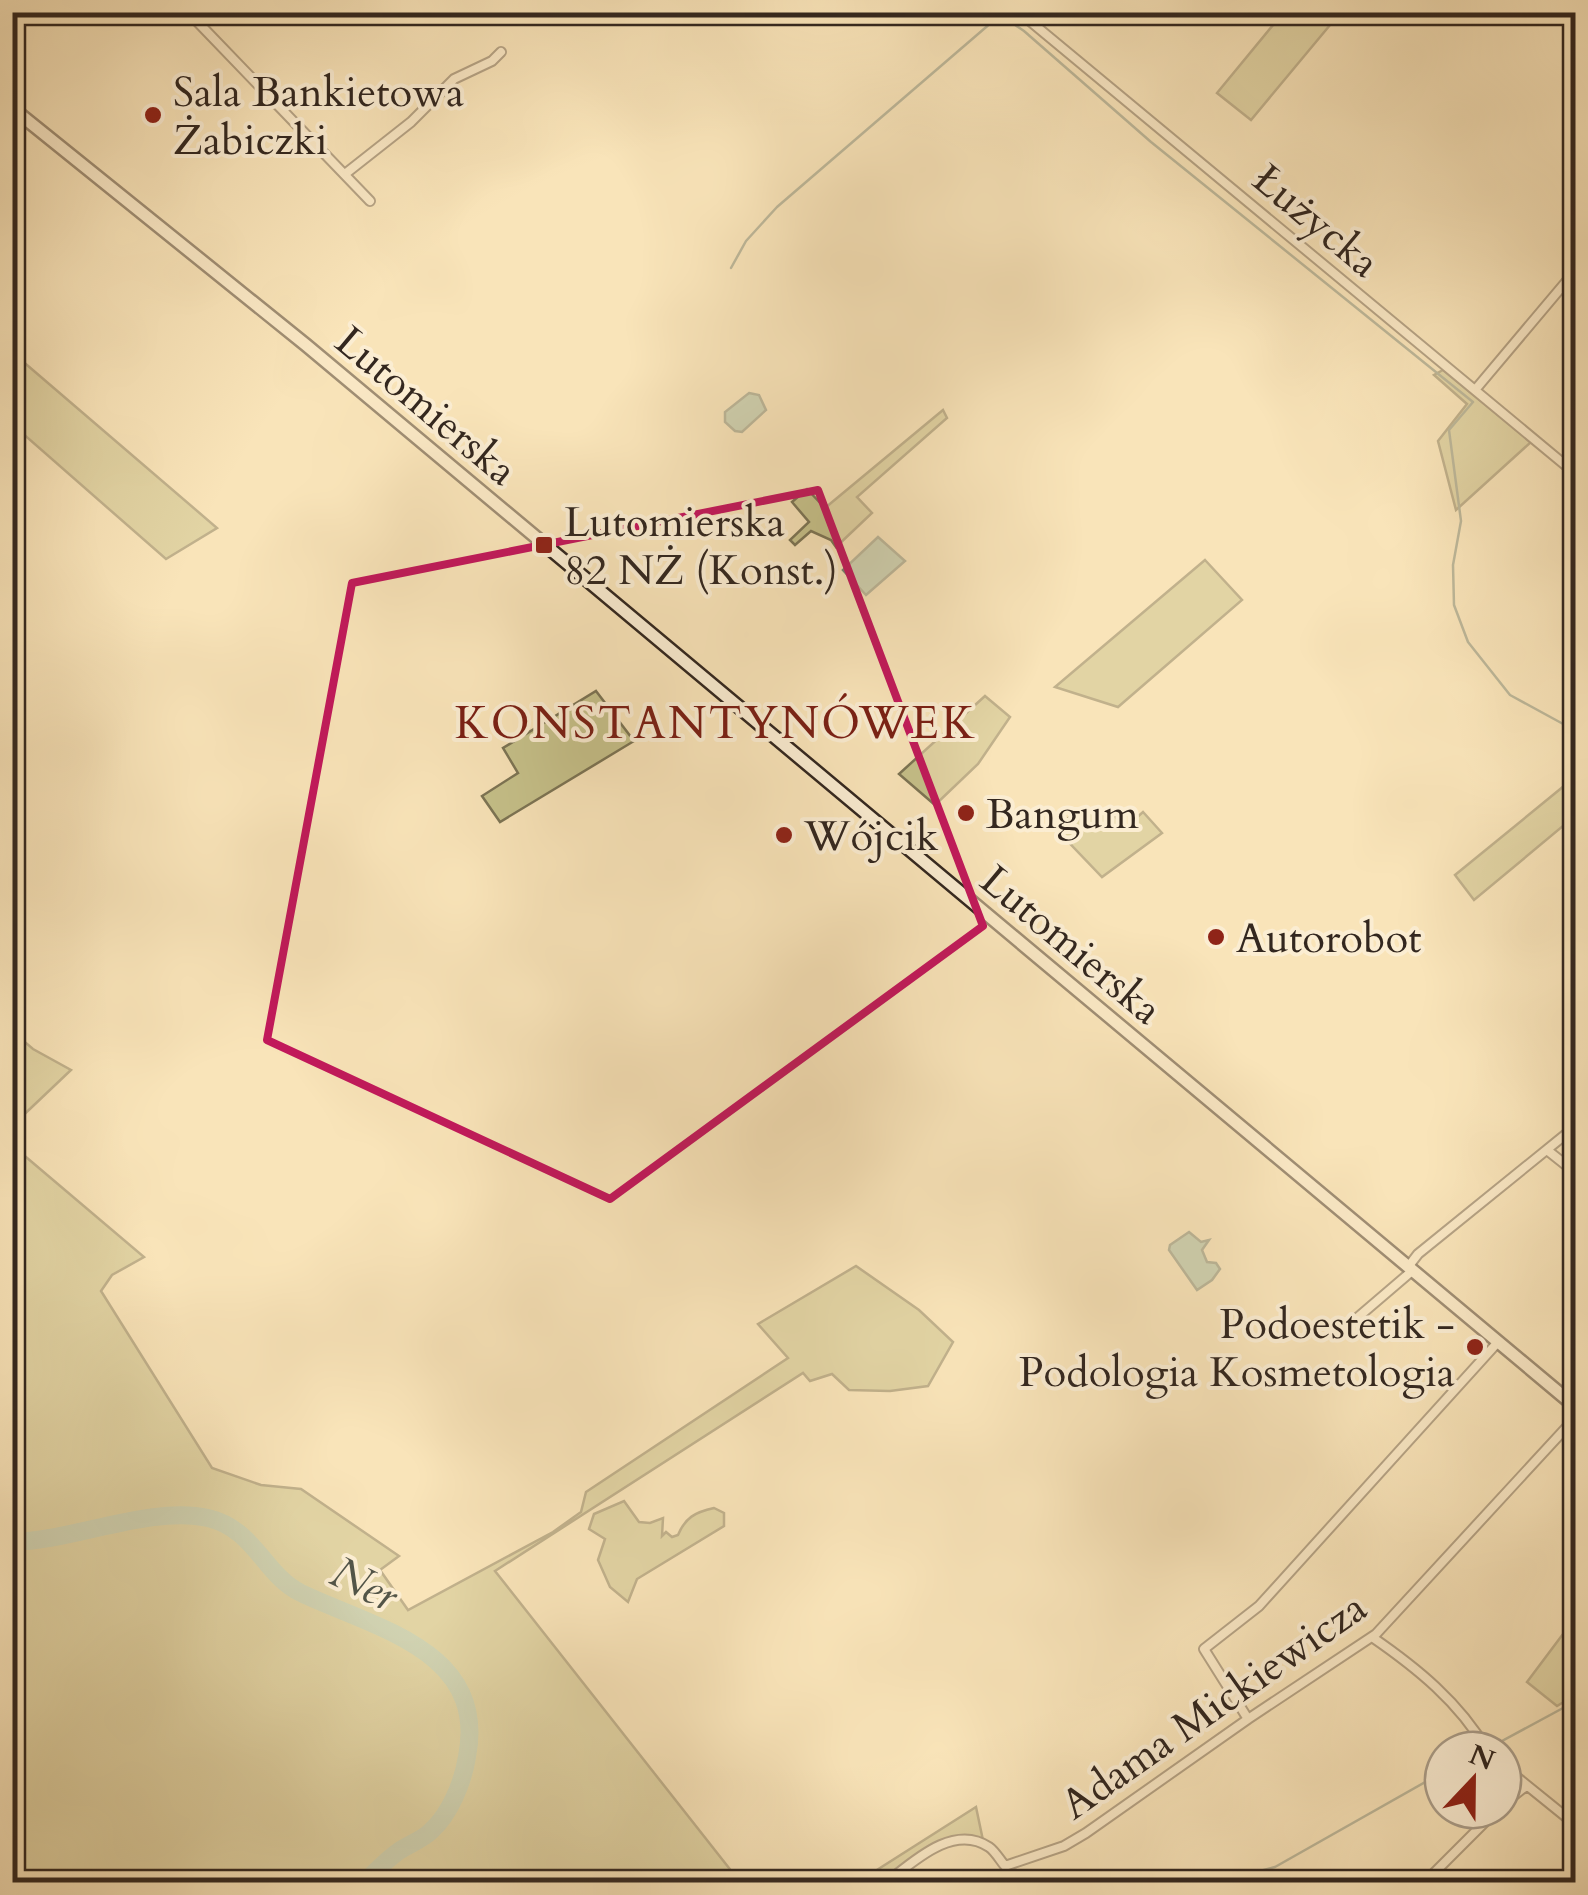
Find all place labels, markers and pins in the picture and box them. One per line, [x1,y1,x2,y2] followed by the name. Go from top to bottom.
[173,64,464,169] place label: Sala Bankietowa Żabiczki
[142,104,164,126] marker: Sala Bankietowa Żabiczki
[564,494,838,599] place label: Lutomierska 82 NŻ (Konst.)
[533,534,555,556] marker: Lutomierska 82 NŻ (Konst.)
[986,786,1139,843] place label: Bangum
[955,802,977,824] marker: Bangum
[803,808,939,865] place label: Wójcik
[773,824,795,846] marker: Wójcik
[1236,910,1421,967] place label: Autorobot
[1205,926,1227,948] marker: Autorobot
[1019,1296,1455,1401] place label: Podoestetik - Podologia Kosmetologia
[1464,1336,1486,1358] marker: Podoestetik - Podologia Kosmetologia

